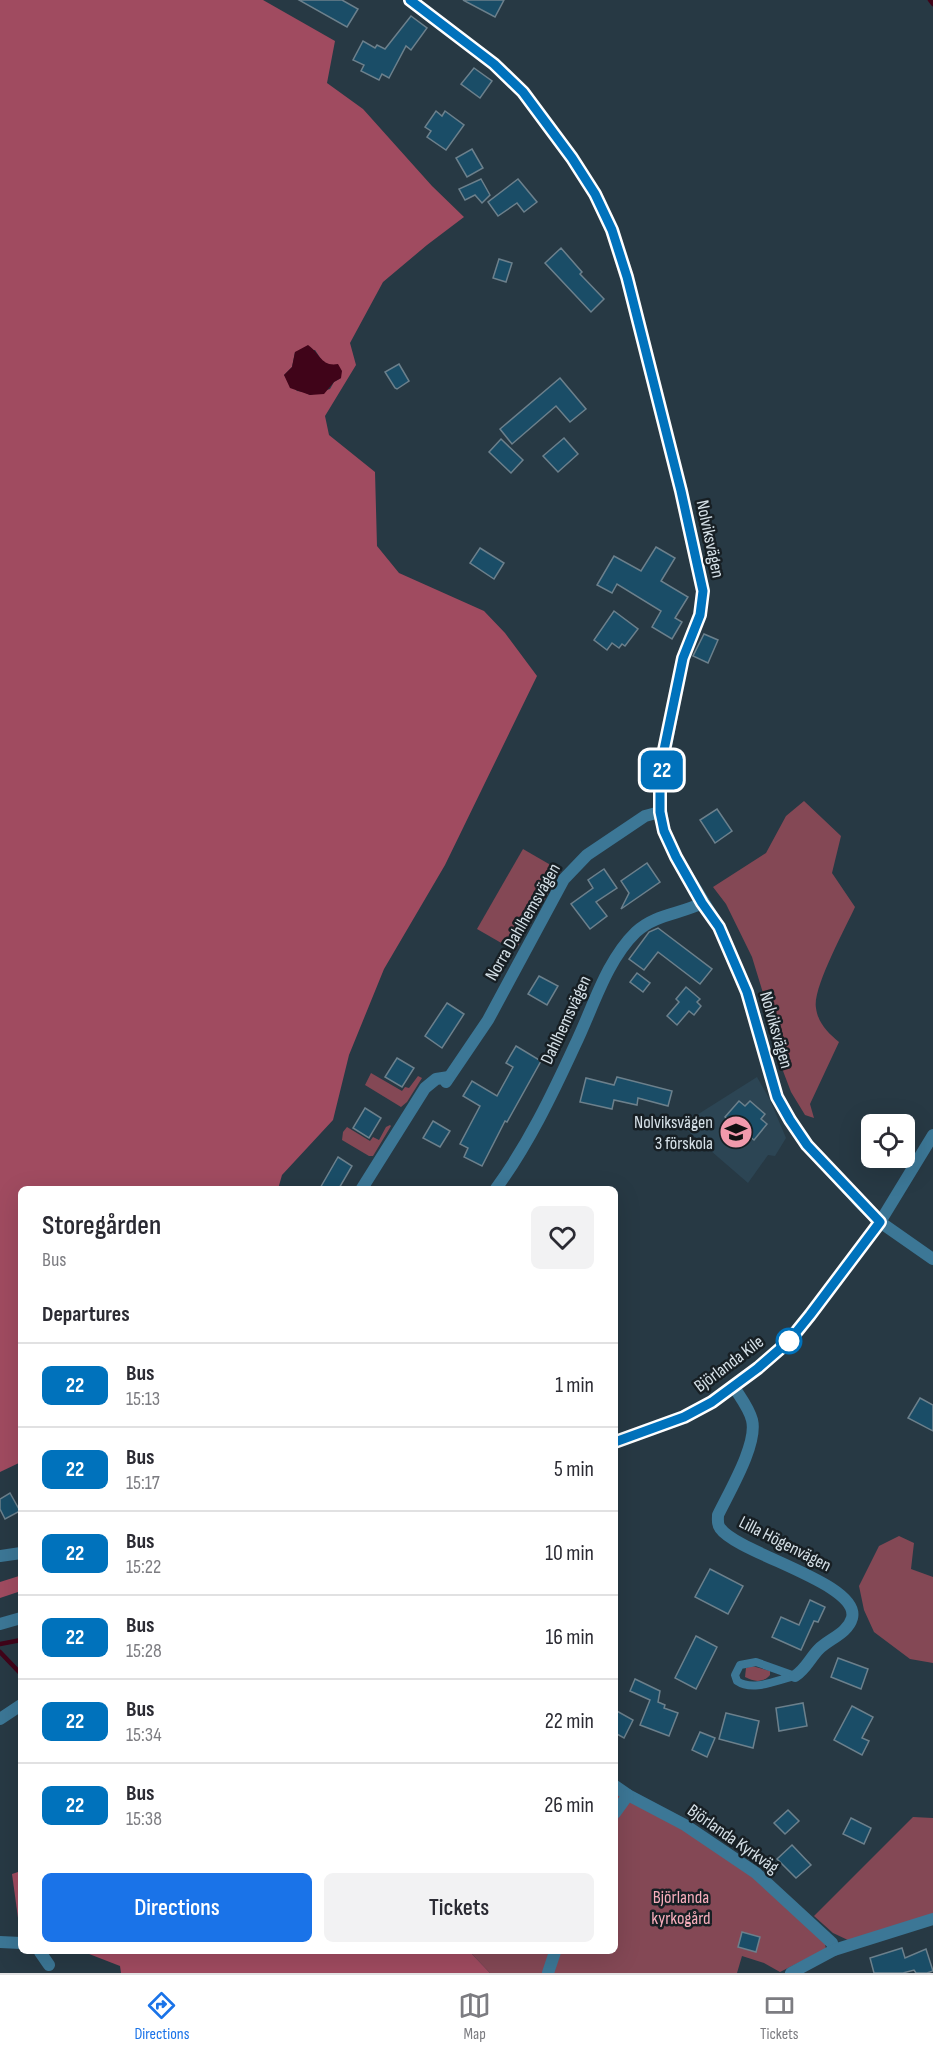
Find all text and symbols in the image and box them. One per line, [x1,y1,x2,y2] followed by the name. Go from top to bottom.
[692,498,728,580] street label: Nolviksvägen
[635,750,689,790] line badge: 22
[653,758,671,783] text: 22
[481,860,565,984] street label: Norra Dahlhemsvägen
[536,972,596,1068] street label: Dahlhemsvägen
[755,989,797,1071] street label: Nolviksvägen
[634,1112,713,1154] place label: Nolviksvägen 3 förskola
[718,1114,754,1150] school or university icon: Nolviksvägen 3 förskola
[861,1114,915,1168] map controls
[861,1114,915,1168] button: locate
[531,1206,594,1269] button: heart
[42,1209,161,1242] text: Storegården
[42,1248,66,1272] text: Bus
[42,1301,130,1328] text: Departures
[776,1328,802,1354] unlabelled marker
[690,1331,768,1397] street label: Björlanda Kile
[126,1360,155,1387] text: Bus
[555,1372,594,1399] text: 1 min
[66,1373,84,1398] text: 22
[126,1387,160,1411] text: 15:13
[126,1444,155,1471] text: Bus
[554,1456,594,1483] text: 5 min
[66,1457,84,1482] text: 22
[126,1471,160,1495] text: 15:17
[735,1512,835,1576] street label: Lilla Högenvägen
[126,1528,155,1555] text: Bus
[545,1540,594,1567] text: 10 min
[66,1541,84,1566] text: 22
[126,1555,161,1579] text: 15:22
[126,1612,155,1639] text: Bus
[546,1624,594,1651] text: 16 min
[66,1625,84,1650] text: 22
[126,1639,162,1663] text: 15:28
[126,1696,155,1723] text: Bus
[545,1708,594,1735] text: 22 min
[66,1709,84,1734] text: 22
[126,1723,162,1747] text: 15:34
[126,1780,155,1807] text: Bus
[544,1792,594,1819] text: 26 min
[66,1793,84,1818] text: 22
[683,1800,783,1878] street label: Björlanda Kyrkväg
[126,1807,162,1831] text: 15:38
[42,1873,312,1942] button: Directions
[324,1873,594,1942] button: Tickets
[651,1887,711,1929] park label: Björlanda kyrkogård
[134,1989,189,2044] tab: Directions
[458,1989,491,2044] tab: Map
[760,1989,799,2044] tab: Tickets

